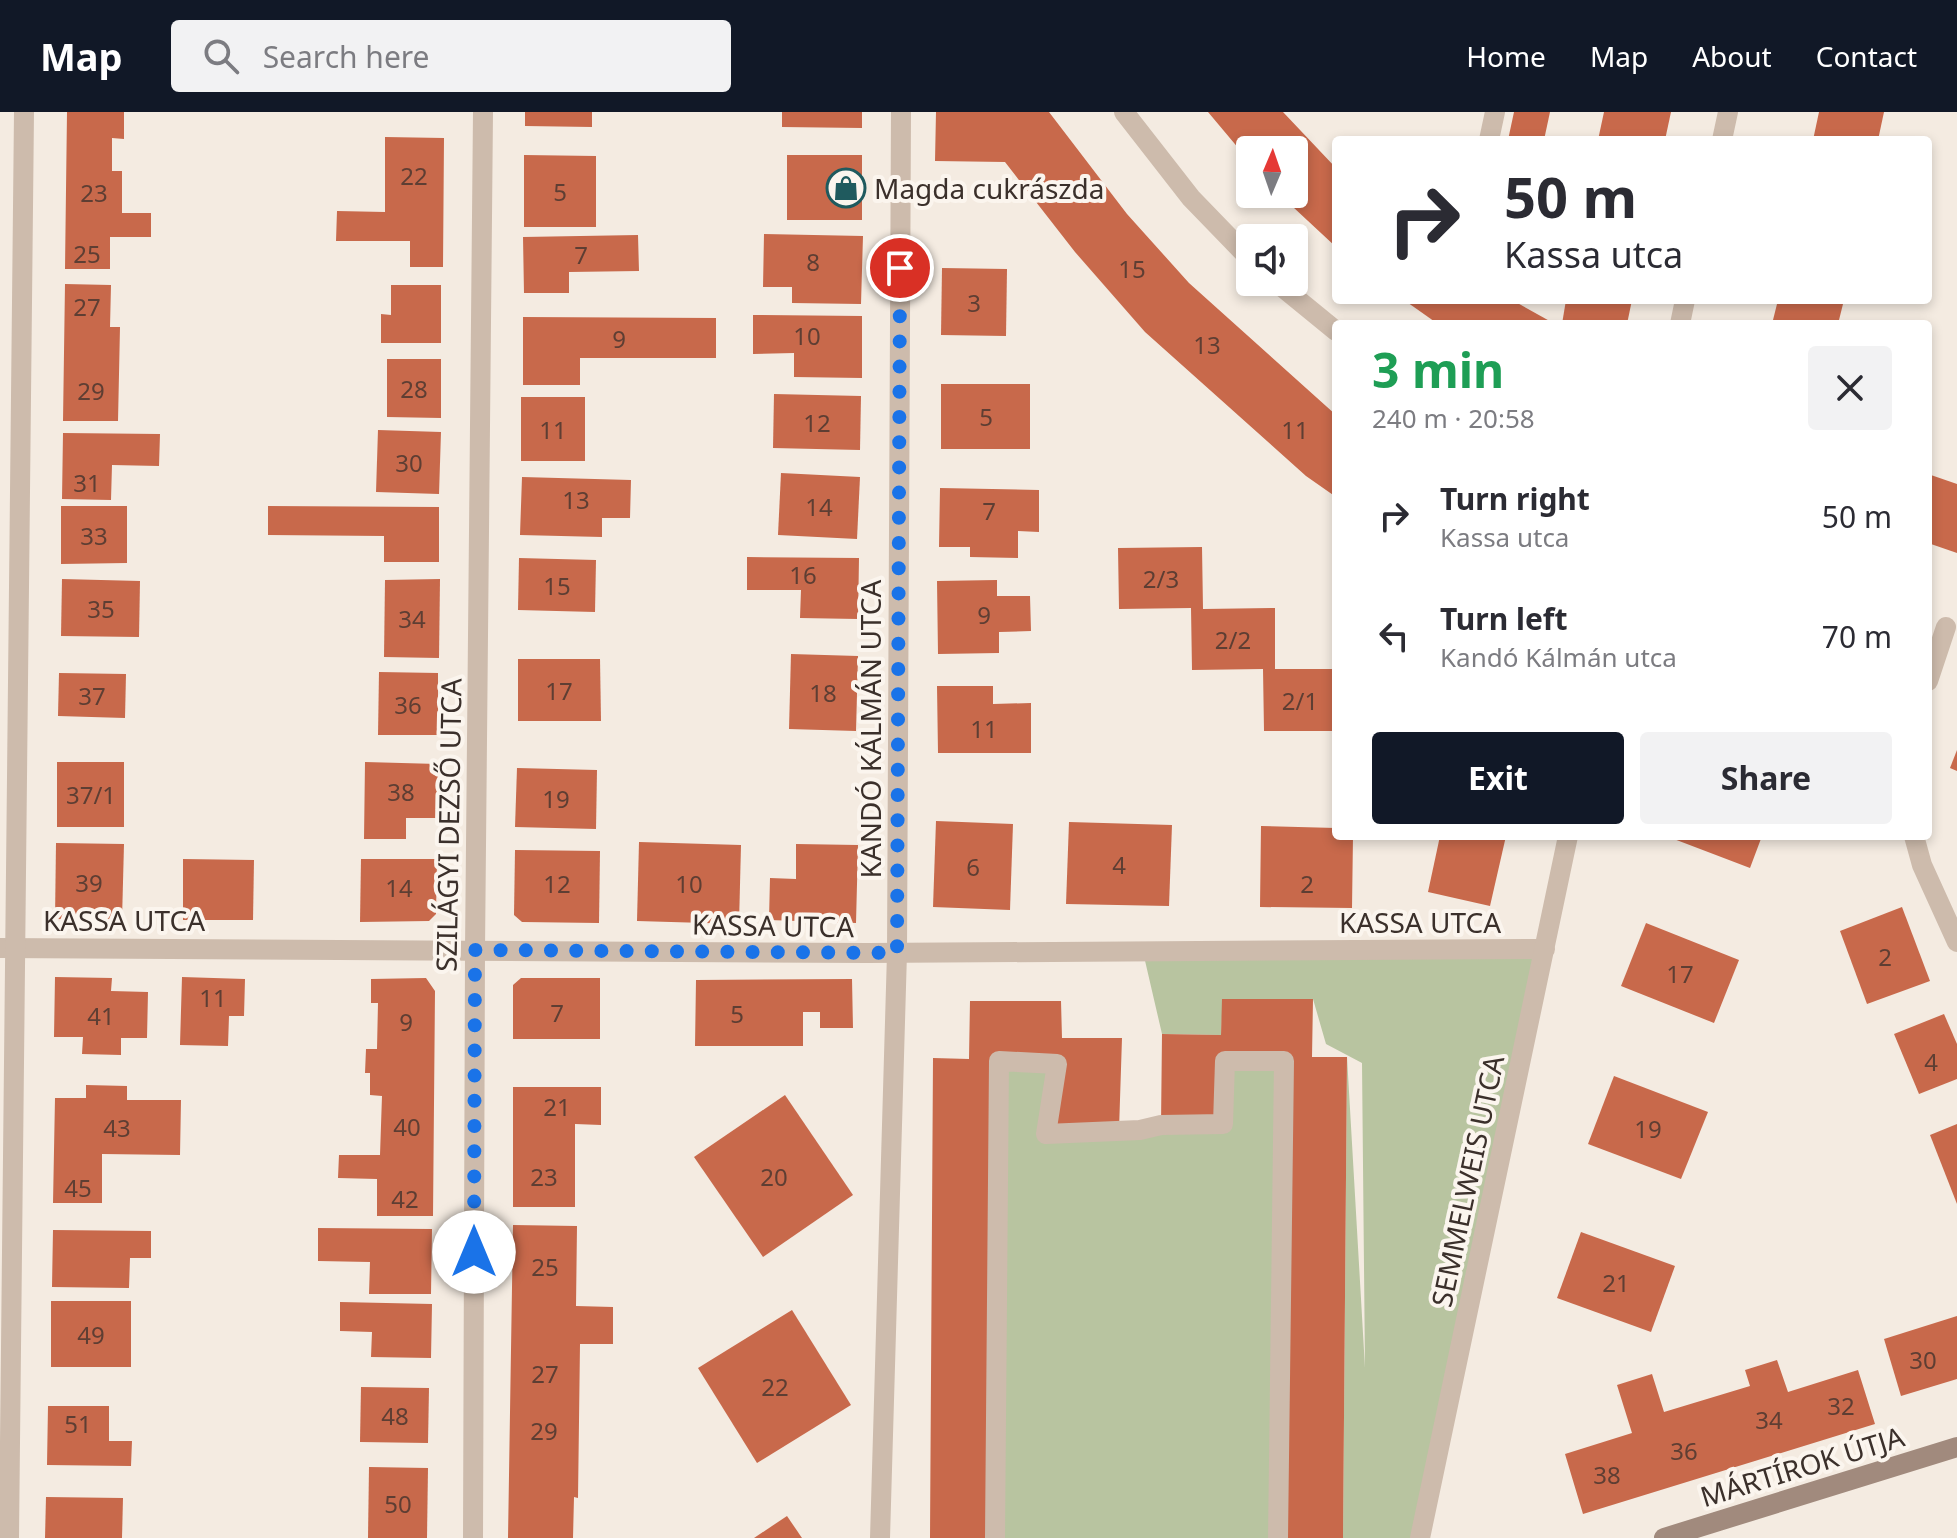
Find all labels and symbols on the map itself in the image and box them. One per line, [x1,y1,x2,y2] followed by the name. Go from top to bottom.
[1236,136,1308,208] north arrow
[400,159,428,192] house number: 22
[825,167,867,209] shop icon: Magda cukrászda
[874,169,1104,207] place label: Magda cukrászda
[553,175,567,208] house number: 5
[80,176,108,209] house number: 23
[866,234,934,302] pin
[73,237,101,270] house number: 25
[574,238,588,271] house number: 7
[806,245,820,278] house number: 8
[1118,252,1146,285] house number: 15
[967,286,981,319] house number: 3
[73,290,101,323] house number: 27
[793,319,821,352] house number: 10
[612,322,626,355] house number: 9
[1193,328,1221,361] house number: 13
[400,372,428,405] house number: 28
[77,374,105,407] house number: 29
[979,400,993,433] house number: 5
[803,406,831,439] house number: 12
[539,413,567,446] house number: 11
[1281,413,1309,446] house number: 11
[395,446,423,479] house number: 30
[73,466,101,499] house number: 31
[562,483,590,516] house number: 13
[805,490,833,523] house number: 14
[982,494,996,527] house number: 7
[80,519,108,552] house number: 33
[789,558,817,591] house number: 16
[1143,562,1179,595] house number: 2/3
[543,569,571,602] house number: 15
[851,579,889,878] street label: KANDÓ KÁLMÁN UTCA
[87,592,115,625] house number: 35
[977,598,991,631] house number: 9
[398,602,426,635] house number: 34
[1215,623,1251,656] house number: 2/2
[545,674,573,707] house number: 17
[809,676,837,709] house number: 18
[426,678,470,972] street label: SZILÁGYI DEZSŐ UTCA
[78,679,106,712] house number: 37
[1282,684,1318,717] house number: 2/1
[394,688,422,721] house number: 36
[970,712,998,745] house number: 11
[387,775,415,808] house number: 38
[66,778,116,811] house number: 37/1
[542,782,570,815] house number: 19
[1112,848,1126,881] house number: 4
[966,850,980,883] house number: 6
[75,866,103,899] house number: 39
[543,867,571,900] house number: 12
[675,867,703,900] house number: 10
[1300,867,1314,900] house number: 2
[385,871,413,904] house number: 14
[43,901,205,939] street label: KASSA UTCA
[1339,903,1501,941] street label: KASSA UTCA
[692,905,855,945] street label: KASSA UTCA
[1878,940,1892,973] house number: 2
[1666,957,1694,990] house number: 17
[199,981,227,1014] house number: 11
[550,996,564,1029] house number: 7
[730,997,744,1030] house number: 5
[87,999,115,1032] house number: 41
[399,1005,413,1038] house number: 9
[1924,1045,1938,1078] house number: 4
[1422,1052,1512,1310] street label: SEMMELWEIS UTCA
[543,1090,571,1123] house number: 21
[393,1110,421,1143] house number: 40
[103,1111,131,1144] house number: 43
[1634,1112,1662,1145] house number: 19
[530,1160,558,1193] house number: 23
[760,1160,788,1193] house number: 20
[64,1171,92,1204] house number: 45
[391,1182,419,1215] house number: 42
[432,1210,516,1294] position arrow
[531,1250,559,1283] house number: 25
[1602,1266,1630,1299] house number: 21
[77,1318,105,1351] house number: 49
[1909,1343,1937,1376] house number: 30
[531,1357,559,1390] house number: 27
[761,1370,789,1403] house number: 22
[1827,1389,1855,1422] house number: 32
[381,1399,409,1432] house number: 48
[1755,1403,1783,1436] house number: 34
[64,1407,92,1440] house number: 51
[530,1414,558,1447] house number: 29
[1695,1417,1909,1515] street label: MÁRTÍROK ÚTJA
[1670,1434,1698,1467] house number: 36
[1593,1458,1621,1491] house number: 38
[384,1487,412,1520] house number: 50

